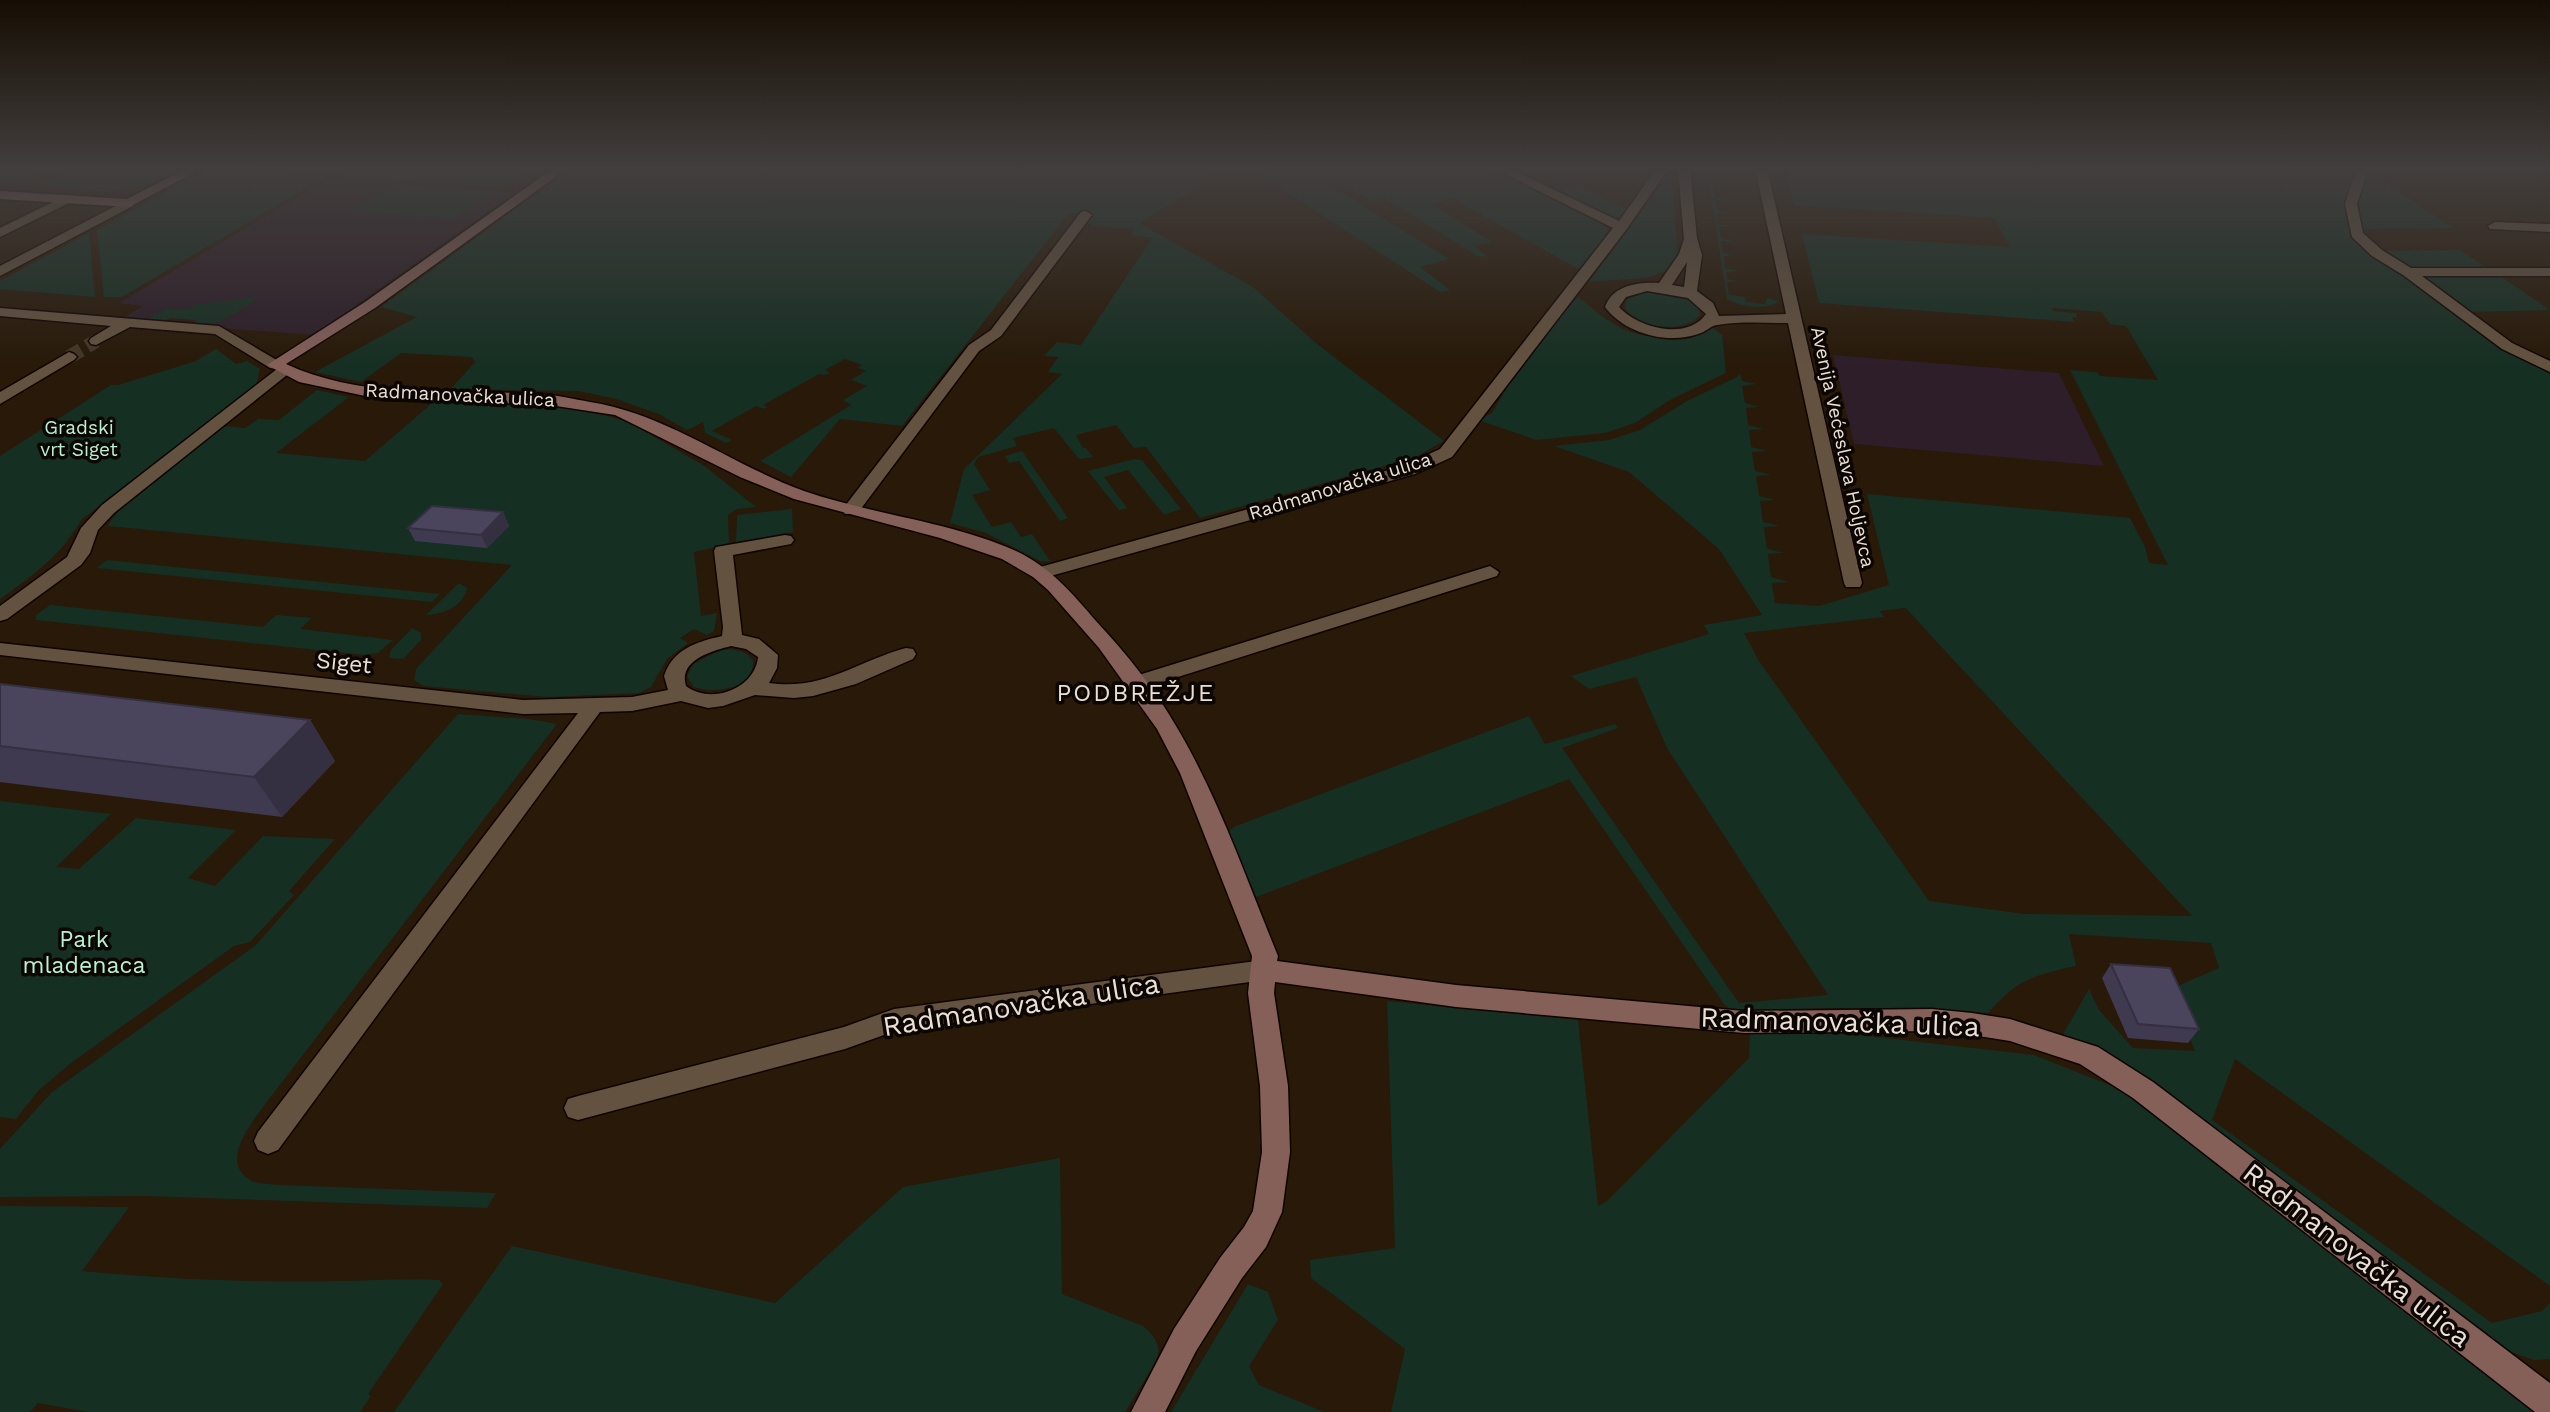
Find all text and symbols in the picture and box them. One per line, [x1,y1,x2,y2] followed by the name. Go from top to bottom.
[1806,325,1880,570] street label: Avenija Većeslava Holjevca
[365,379,556,411] street label: Radmanovačka ulica
[40,416,118,461] park label: Gradski vrt Siget
[1246,447,1434,525] street label: Radmanovačka ulica
[315,647,373,679] street label: Siget
[1057,679,1215,707] district label: PODBREŽJE
[23,926,145,979] park label: Park mladenaca
[880,967,1162,1043] street label: Radmanovačka ulica
[1700,1001,1980,1043] street label: Radmanovačka ulica
[2237,1156,2477,1354] street label: Radmanovačka ulica

